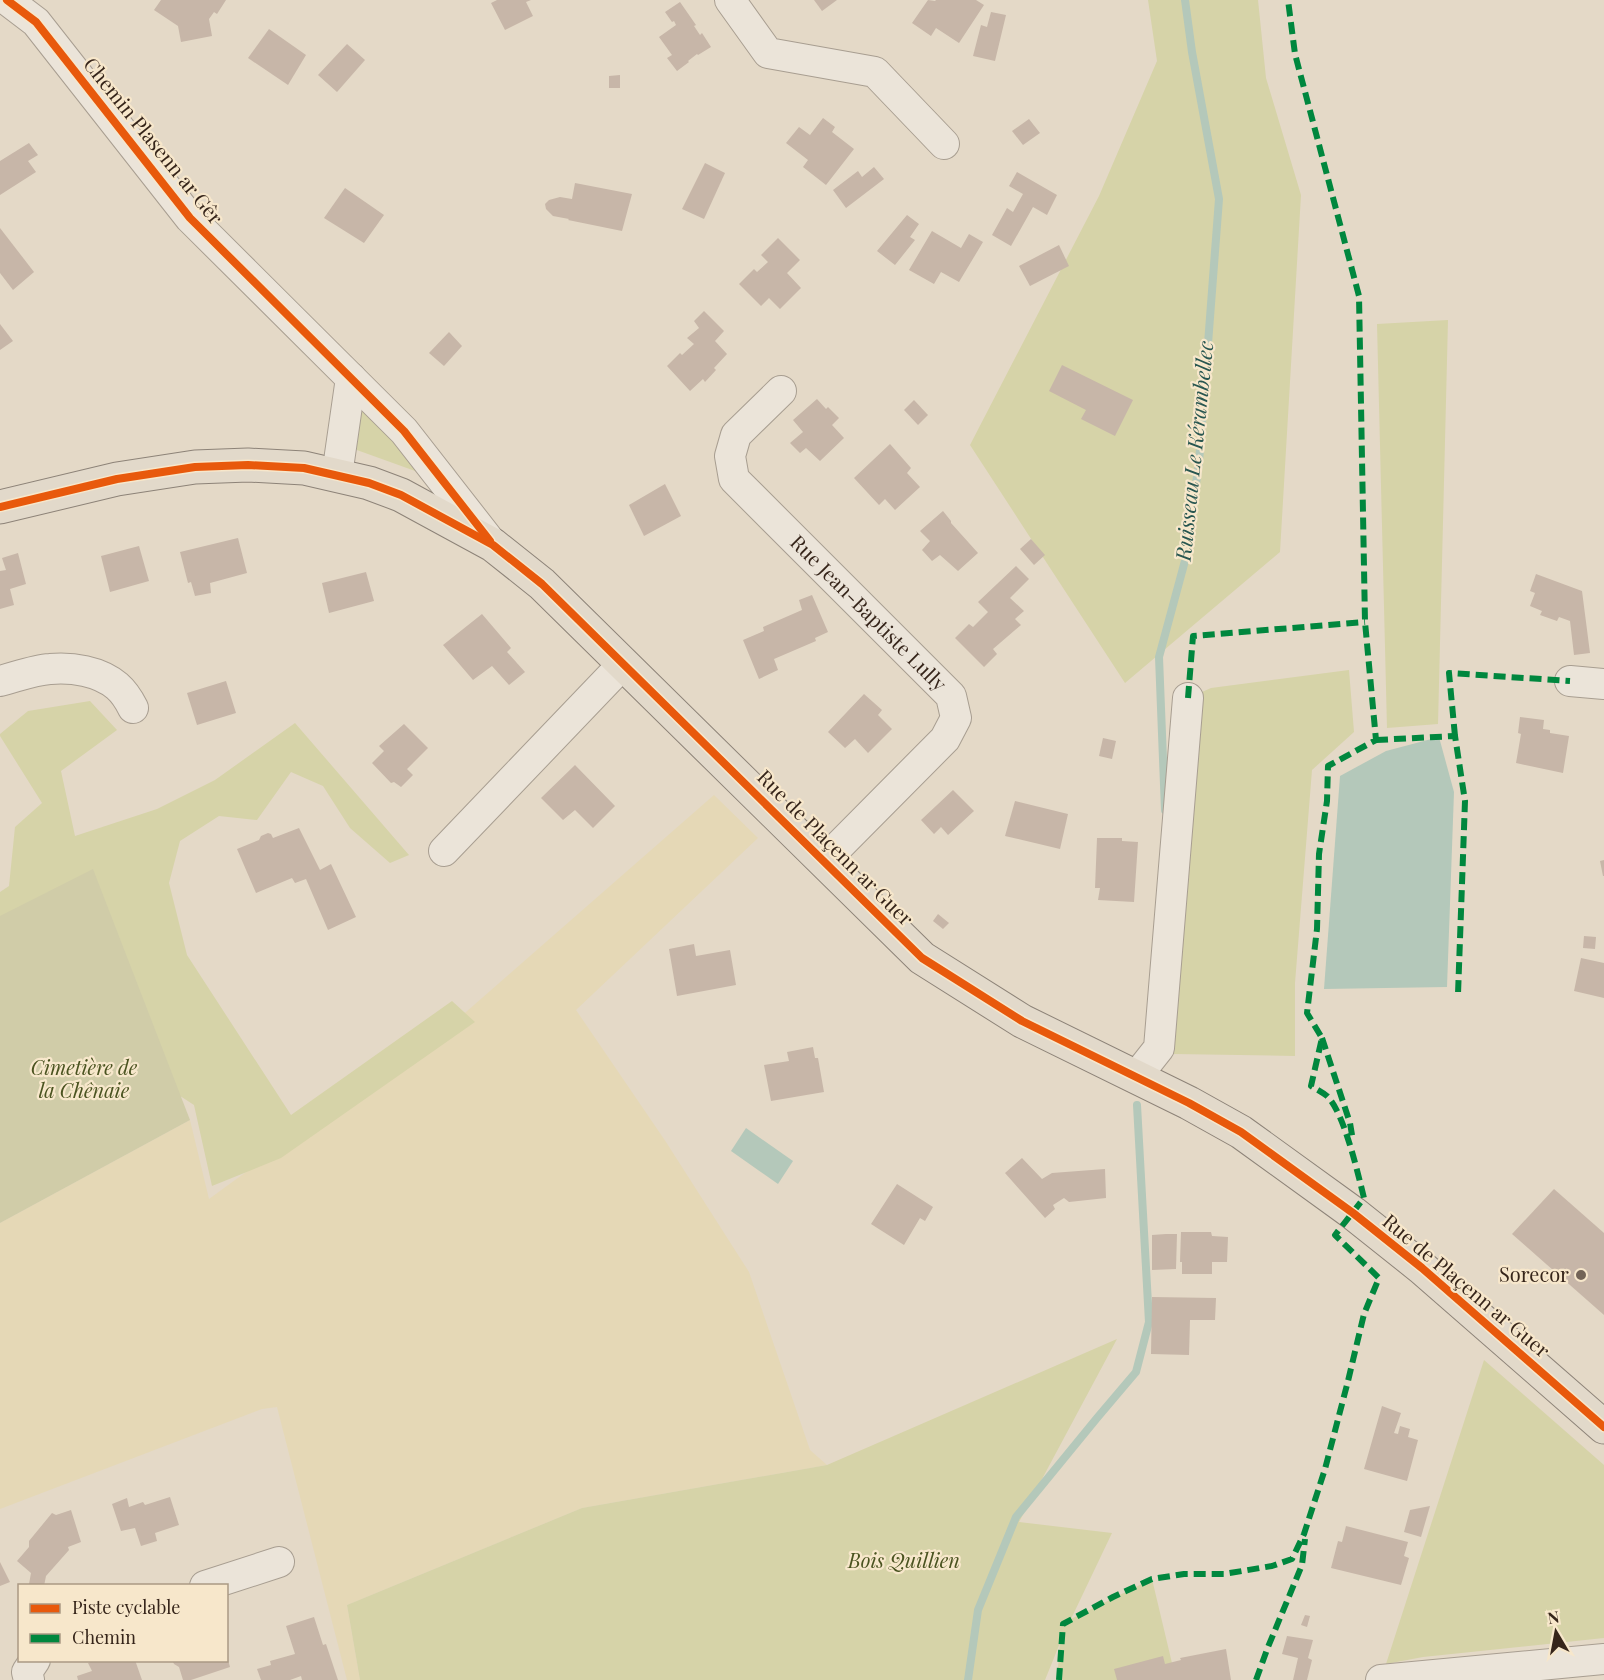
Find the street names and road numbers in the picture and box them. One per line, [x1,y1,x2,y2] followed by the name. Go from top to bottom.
[78,51,230,229] street label: Chemin Plasenn ar Gêr
[785,528,953,696] street label: Rue Jean-Baptiste Lully
[752,763,920,931] street label: Rue de Plaçenn ar Guer
[1378,1207,1556,1363] street label: Rue de Plaçenn ar Guer

